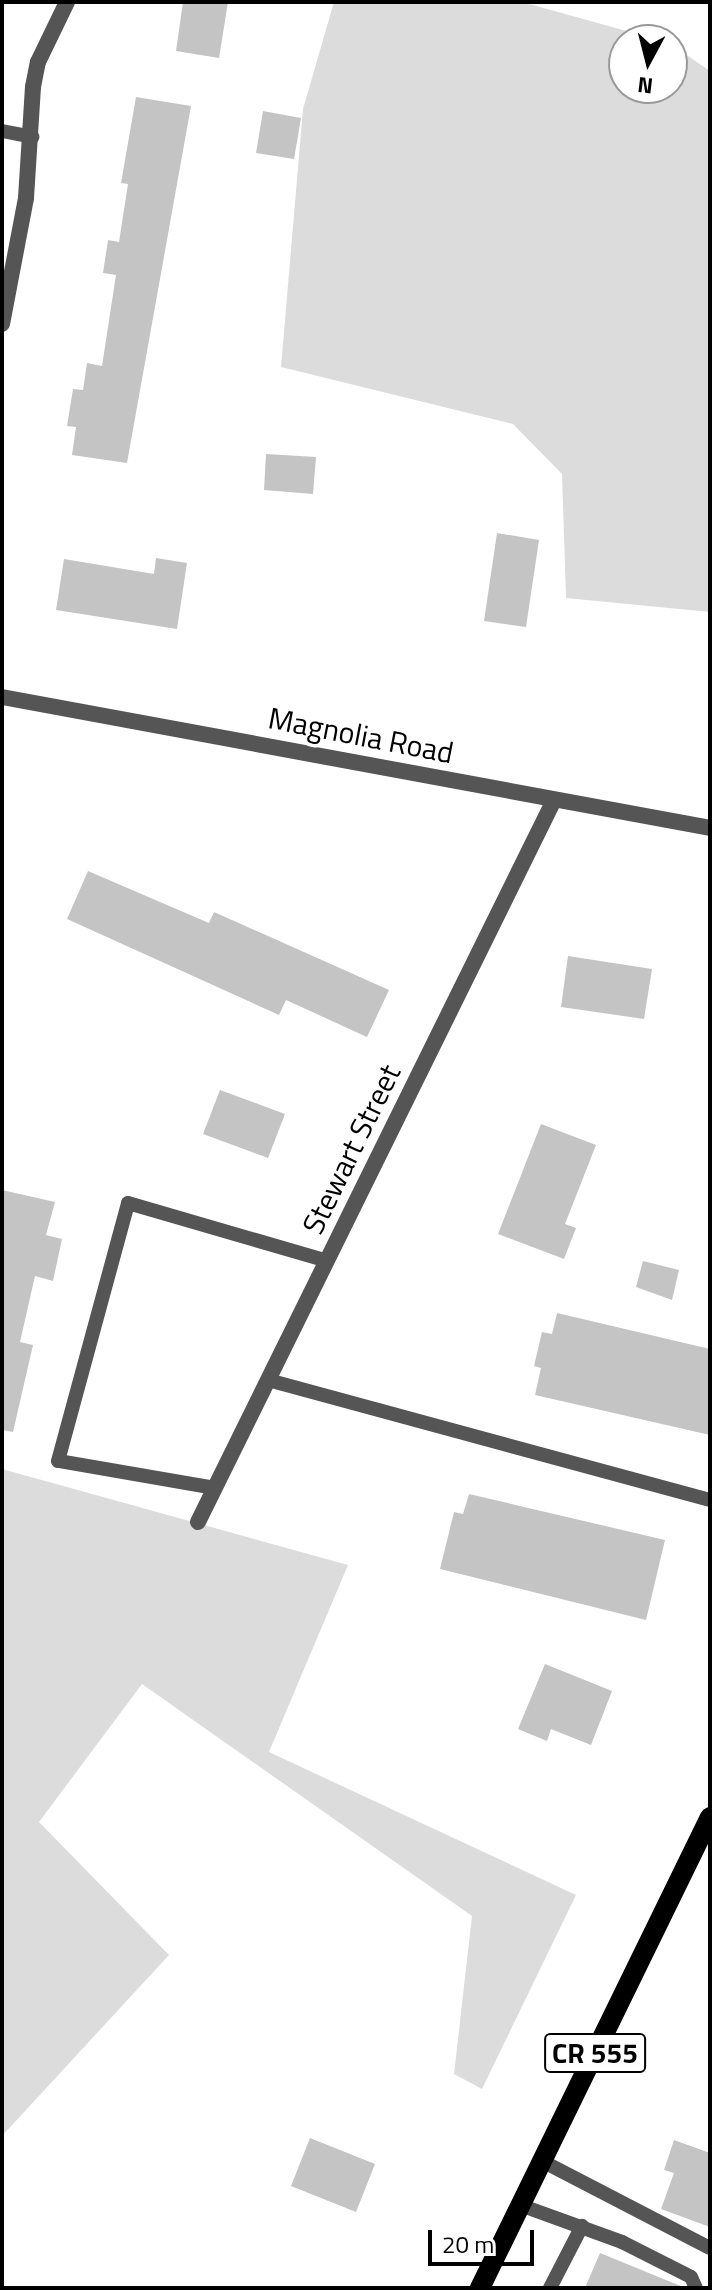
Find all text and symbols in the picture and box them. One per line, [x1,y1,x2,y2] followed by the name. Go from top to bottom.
[608,24,688,104] north arrow
[636,68,655,104] text: N
[265,699,457,771] street label: Magnolia Road
[294,1058,408,1240] street label: Stewart Street
[543,2029,647,2077] road number: CR 555
[432,2214,538,2264] scale bar
[442,2226,494,2262] text: 20 m

